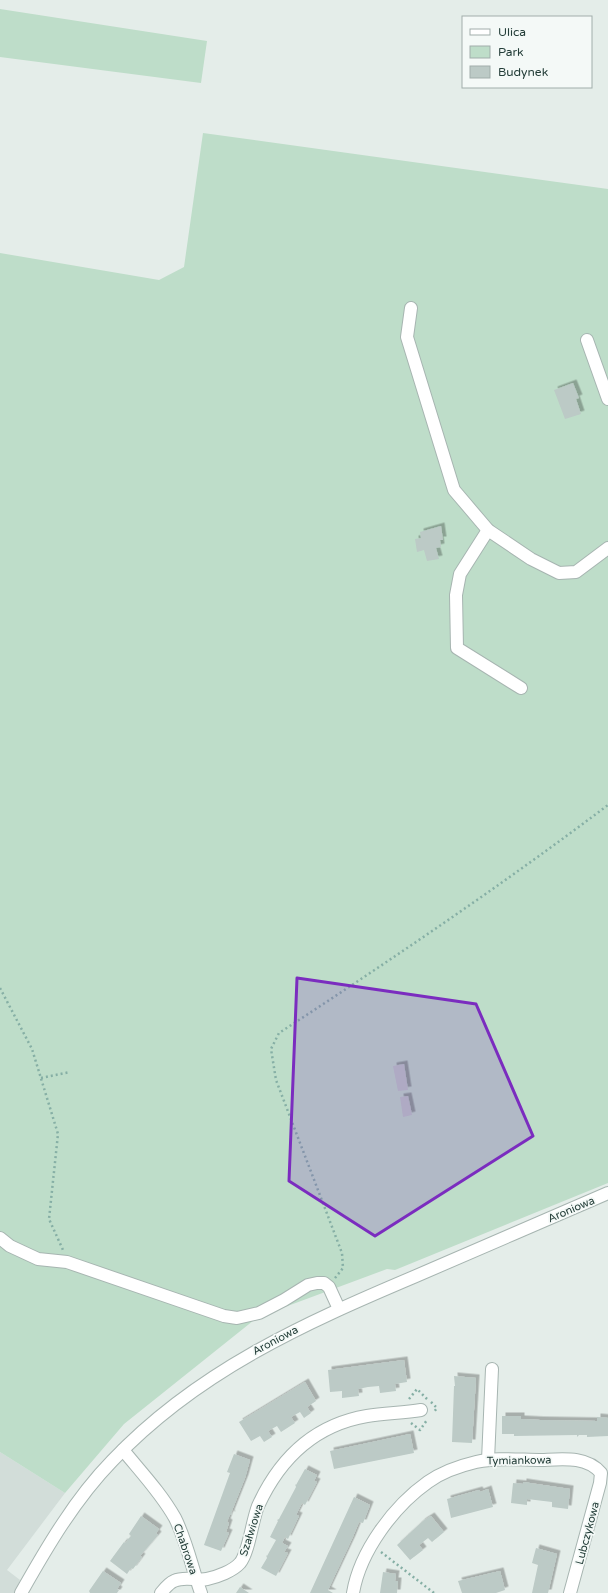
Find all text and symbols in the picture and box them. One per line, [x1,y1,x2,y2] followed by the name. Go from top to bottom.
[462,16,592,88] legend
[498,25,526,39] text: Ulica
[498,45,524,59] text: Park
[498,65,549,79] text: Budynek
[546,1194,597,1225] street label: Aroniowa
[250,1323,300,1358] street label: Aroniowa
[486,1453,552,1468] street label: Tymiankowa
[573,1500,602,1566] street label: Lubczykowa
[237,1502,266,1558] street label: Szałwiowa
[171,1522,200,1576] street label: Chabrowa

